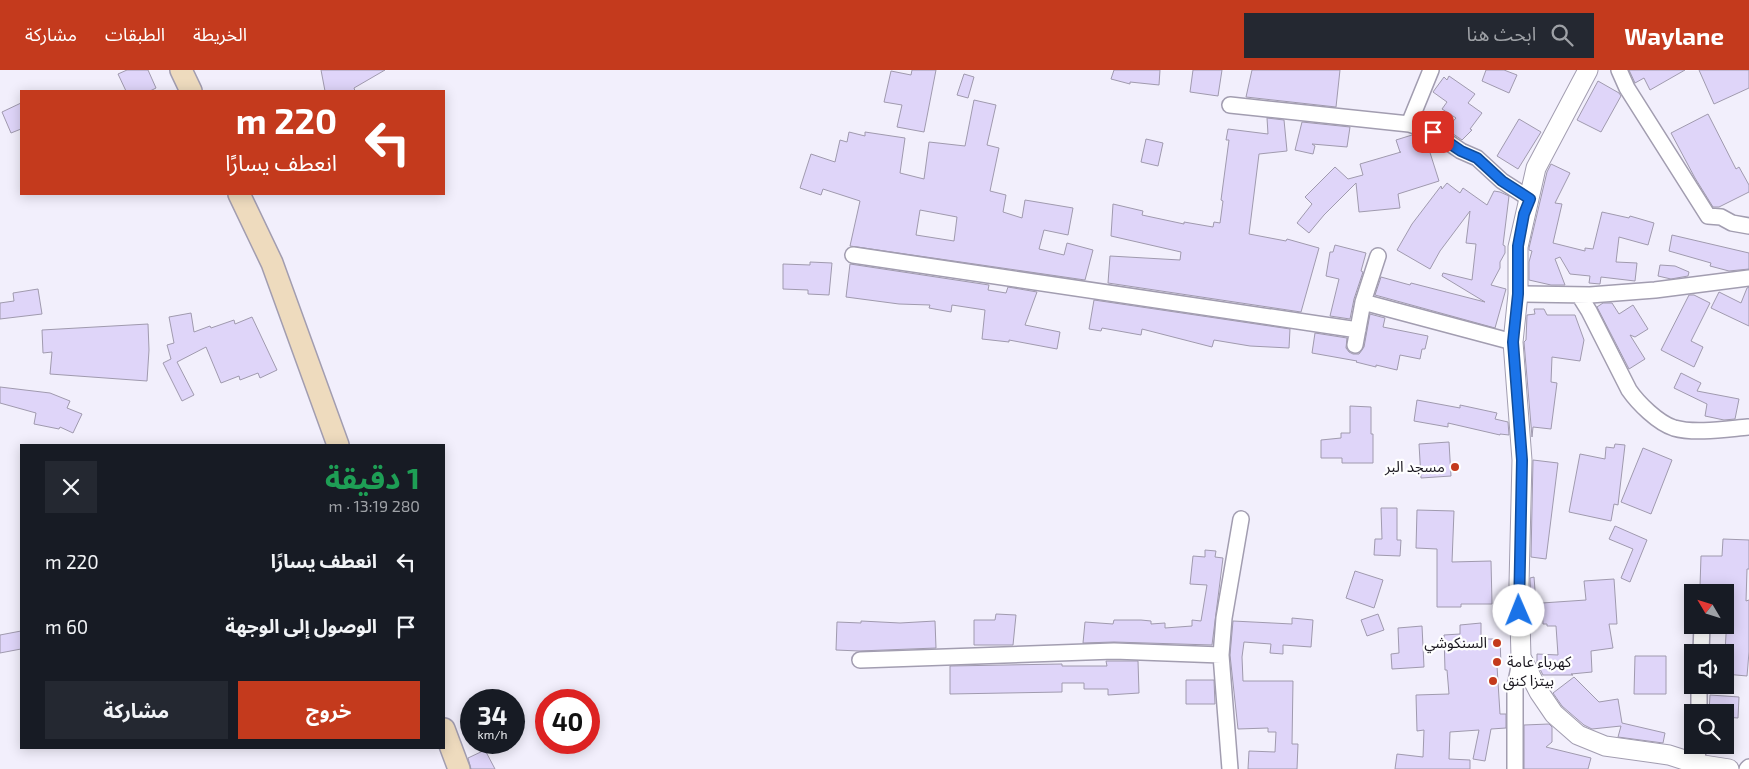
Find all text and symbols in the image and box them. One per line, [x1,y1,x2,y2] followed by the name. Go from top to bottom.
[1244,13,1594,58] search box
[1548,21,1576,49] icon: search
[1624,21,1724,50] text: Waylane
[1466,22,1536,45] text: ابحث هنا
[25,23,77,45] text: مشاركة
[105,23,165,45] text: الطبقات
[193,23,247,45] text: الخريطة
[236,99,337,141] text: 220 m
[355,110,420,175] icon: left
[1412,111,1454,153] pin
[1419,118,1447,146] icon: arrive
[225,149,337,175] text: انعطف يسارًا
[1384,457,1445,476] place label: مسجد البر
[325,459,420,495] text: 1 دقيقة
[45,461,97,513] button: close
[1449,461,1461,473] marker: مسجد البر
[329,496,420,515] text: 280 m · 13:19
[392,548,420,576] icon: left
[271,549,377,572] text: انعطف يسارًا
[45,550,99,573] text: 220 m
[1492,584,1544,636] position arrow
[1684,584,1734,634] north arrow
[1684,584,1734,754] map controls
[392,613,420,641] icon: arrive
[225,614,377,637] text: الوصول إلى الوجهة
[45,615,88,638] text: 60 m
[1424,633,1487,654] place label: السنكوشي
[1491,637,1503,649] marker: السنكوشي
[1684,644,1734,694] button: sound
[1507,652,1572,671] place label: كهرباء عامة
[1491,656,1503,668] marker: كهرباء عامة
[1503,671,1554,691] place label: بيتزا كنق
[1487,675,1499,687] marker: بيتزا كنق
[45,681,228,739] button: مشاركة
[238,681,420,739] button: خروج
[535,689,600,754] speed limit sign: 40
[477,700,508,730] text: 34
[1684,704,1734,754] button: search
[478,727,507,741] text: km/h

